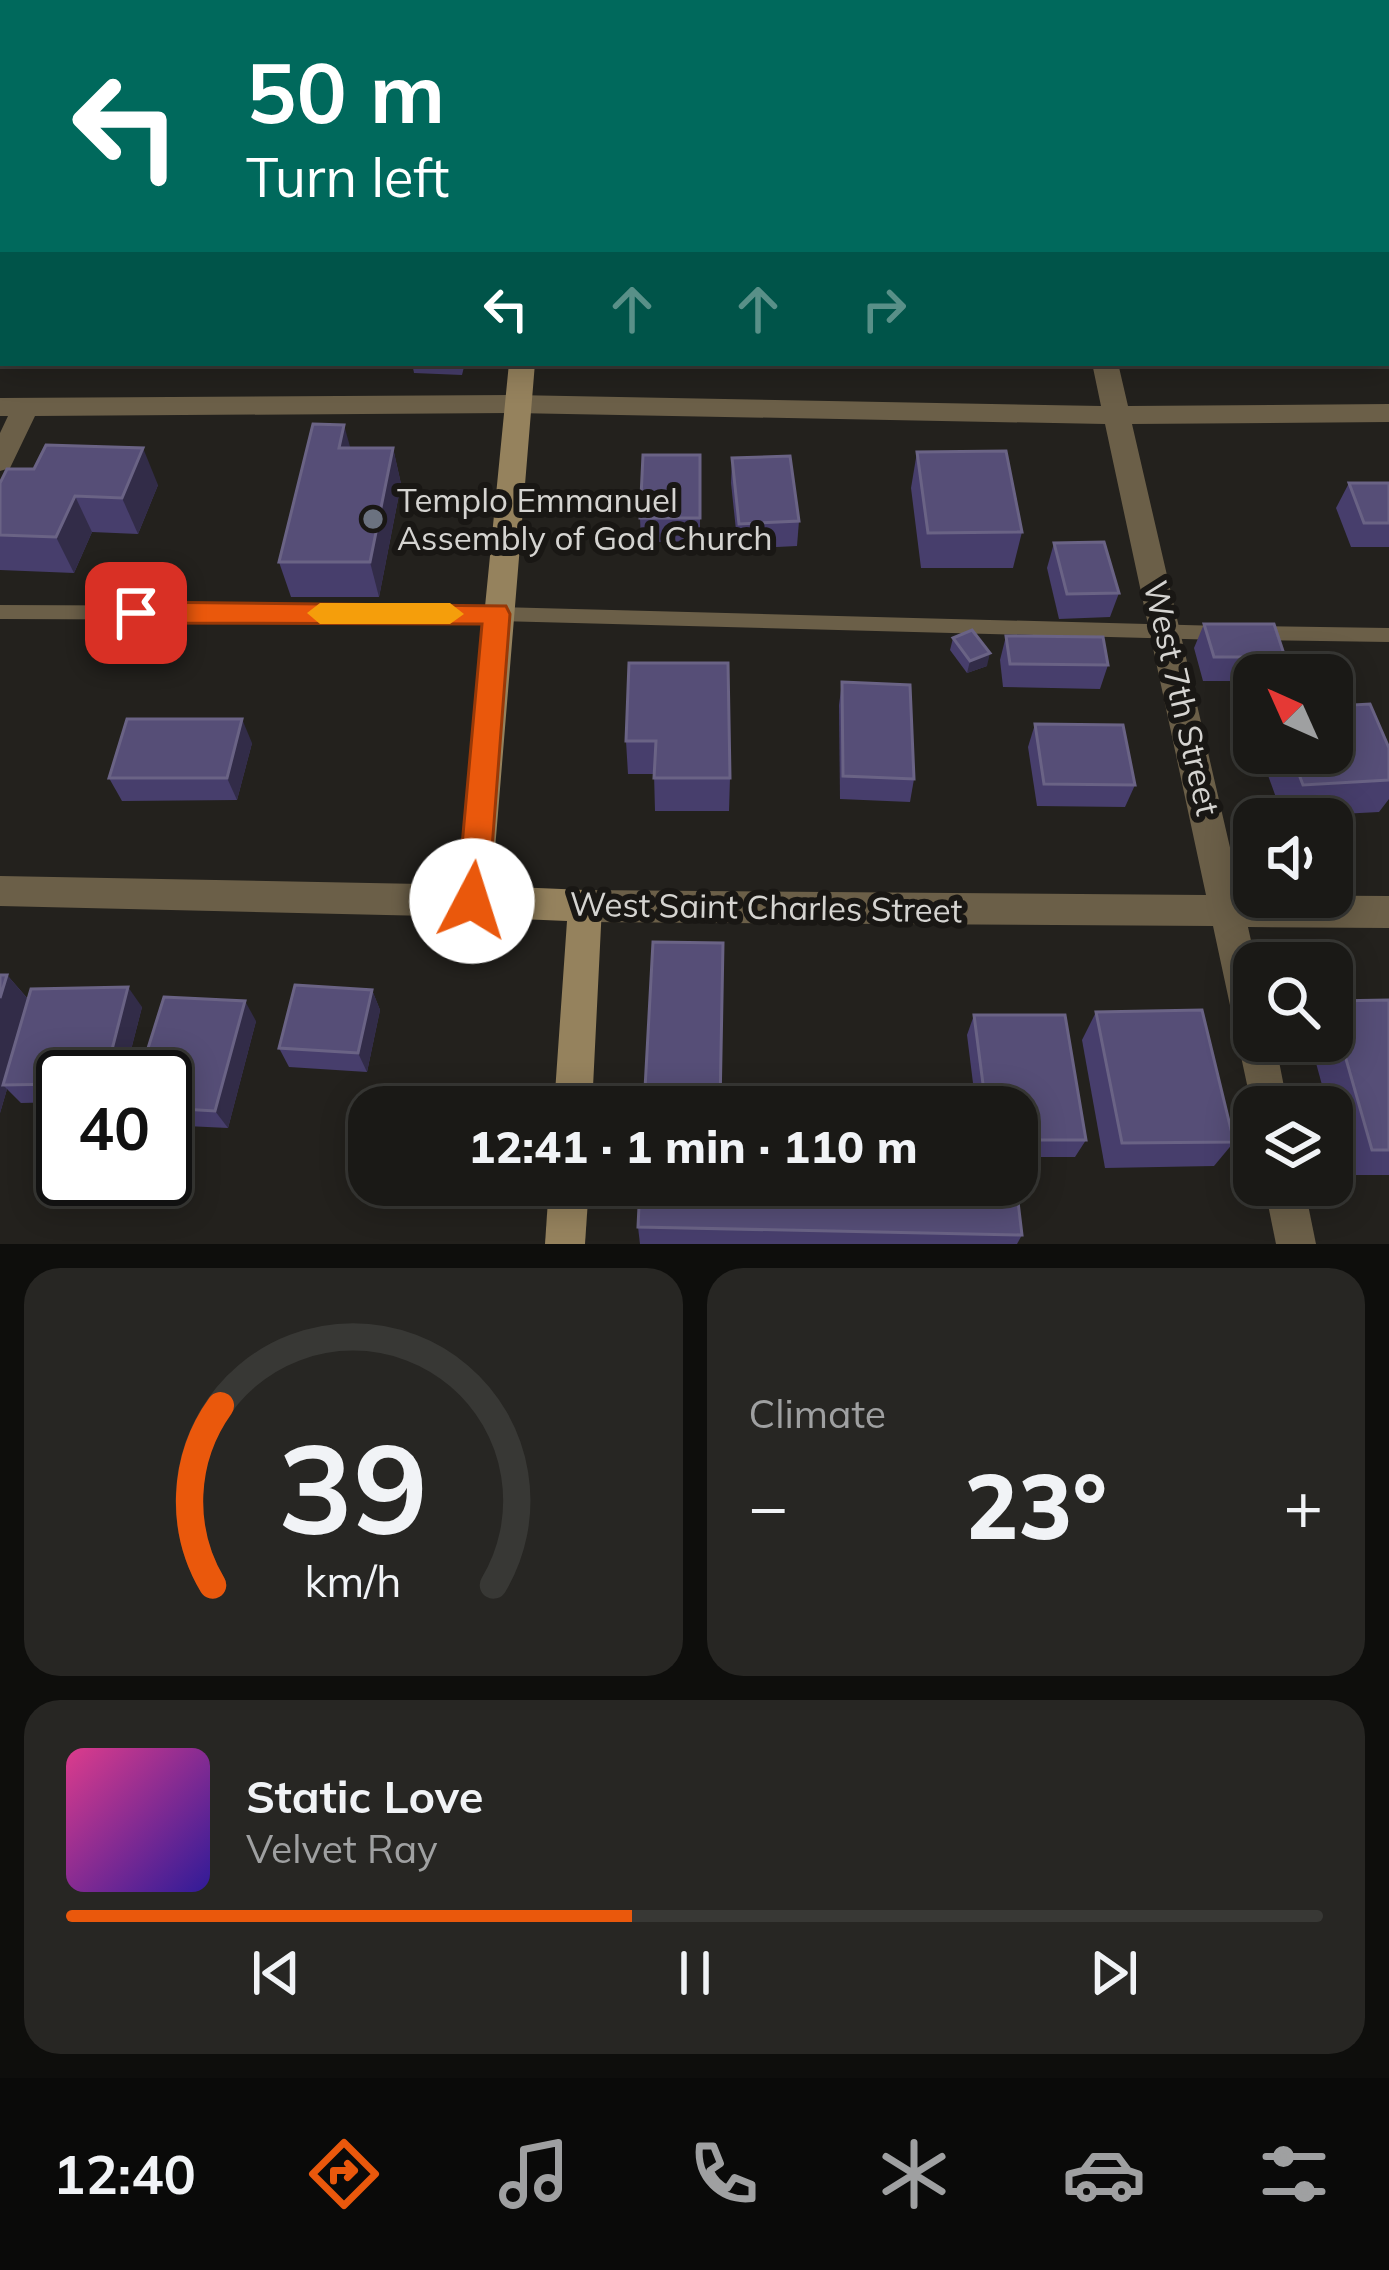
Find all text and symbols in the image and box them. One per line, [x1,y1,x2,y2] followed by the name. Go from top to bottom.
[246,39,445,144] text: 50 m
[48,48,204,204] icon: left
[246,143,449,211] text: Turn left
[473,276,539,342] icon: left
[599,276,665,342] icon: ahead
[725,276,791,342] icon: ahead
[851,276,917,342] icon: right
[397,479,773,558] place label: Templo Emmanuel Assembly of God Church
[360,506,386,532] marker: Templo Emmanuel Assembly of God Church
[85,562,187,664] pin
[1136,577,1229,819] street label: West 7th Street
[103,580,169,646] icon: arrive
[1233,654,1353,774] north arrow
[1233,654,1353,1206] map controls
[1233,798,1353,918] button: sound
[409,838,535,964] position arrow
[569,883,963,930] street label: West Saint Charles Street
[1233,942,1353,1062] button: search
[36,1050,192,1206] speed limit sign: 40
[1233,1086,1353,1206] button: layers
[468,1118,918,1174] text: 12:41 · 1 min · 110 m
[749,1389,886,1438] text: Climate
[278,1409,428,1565] text: 39
[964,1449,1107,1562] text: 23°
[749,1464,788,1547] text: −
[1283,1464,1323,1547] text: +
[305,1554,402,1608] text: km/h
[246,1768,483,1824] text: Static Love
[246,1824,438,1873] text: Velvet Ray
[243,1940,309,2006] icon: previous
[662,1940,728,2006] icon: pause
[1081,1940,1147,2006] icon: next
[302,2132,386,2216] icon: directions
[492,2132,576,2216] icon: music
[682,2132,766,2216] icon: phone
[872,2132,956,2216] icon: climate
[1062,2132,1146,2216] icon: car
[1252,2132,1336,2216] icon: filters
[53,2140,196,2208] text: 12:40

